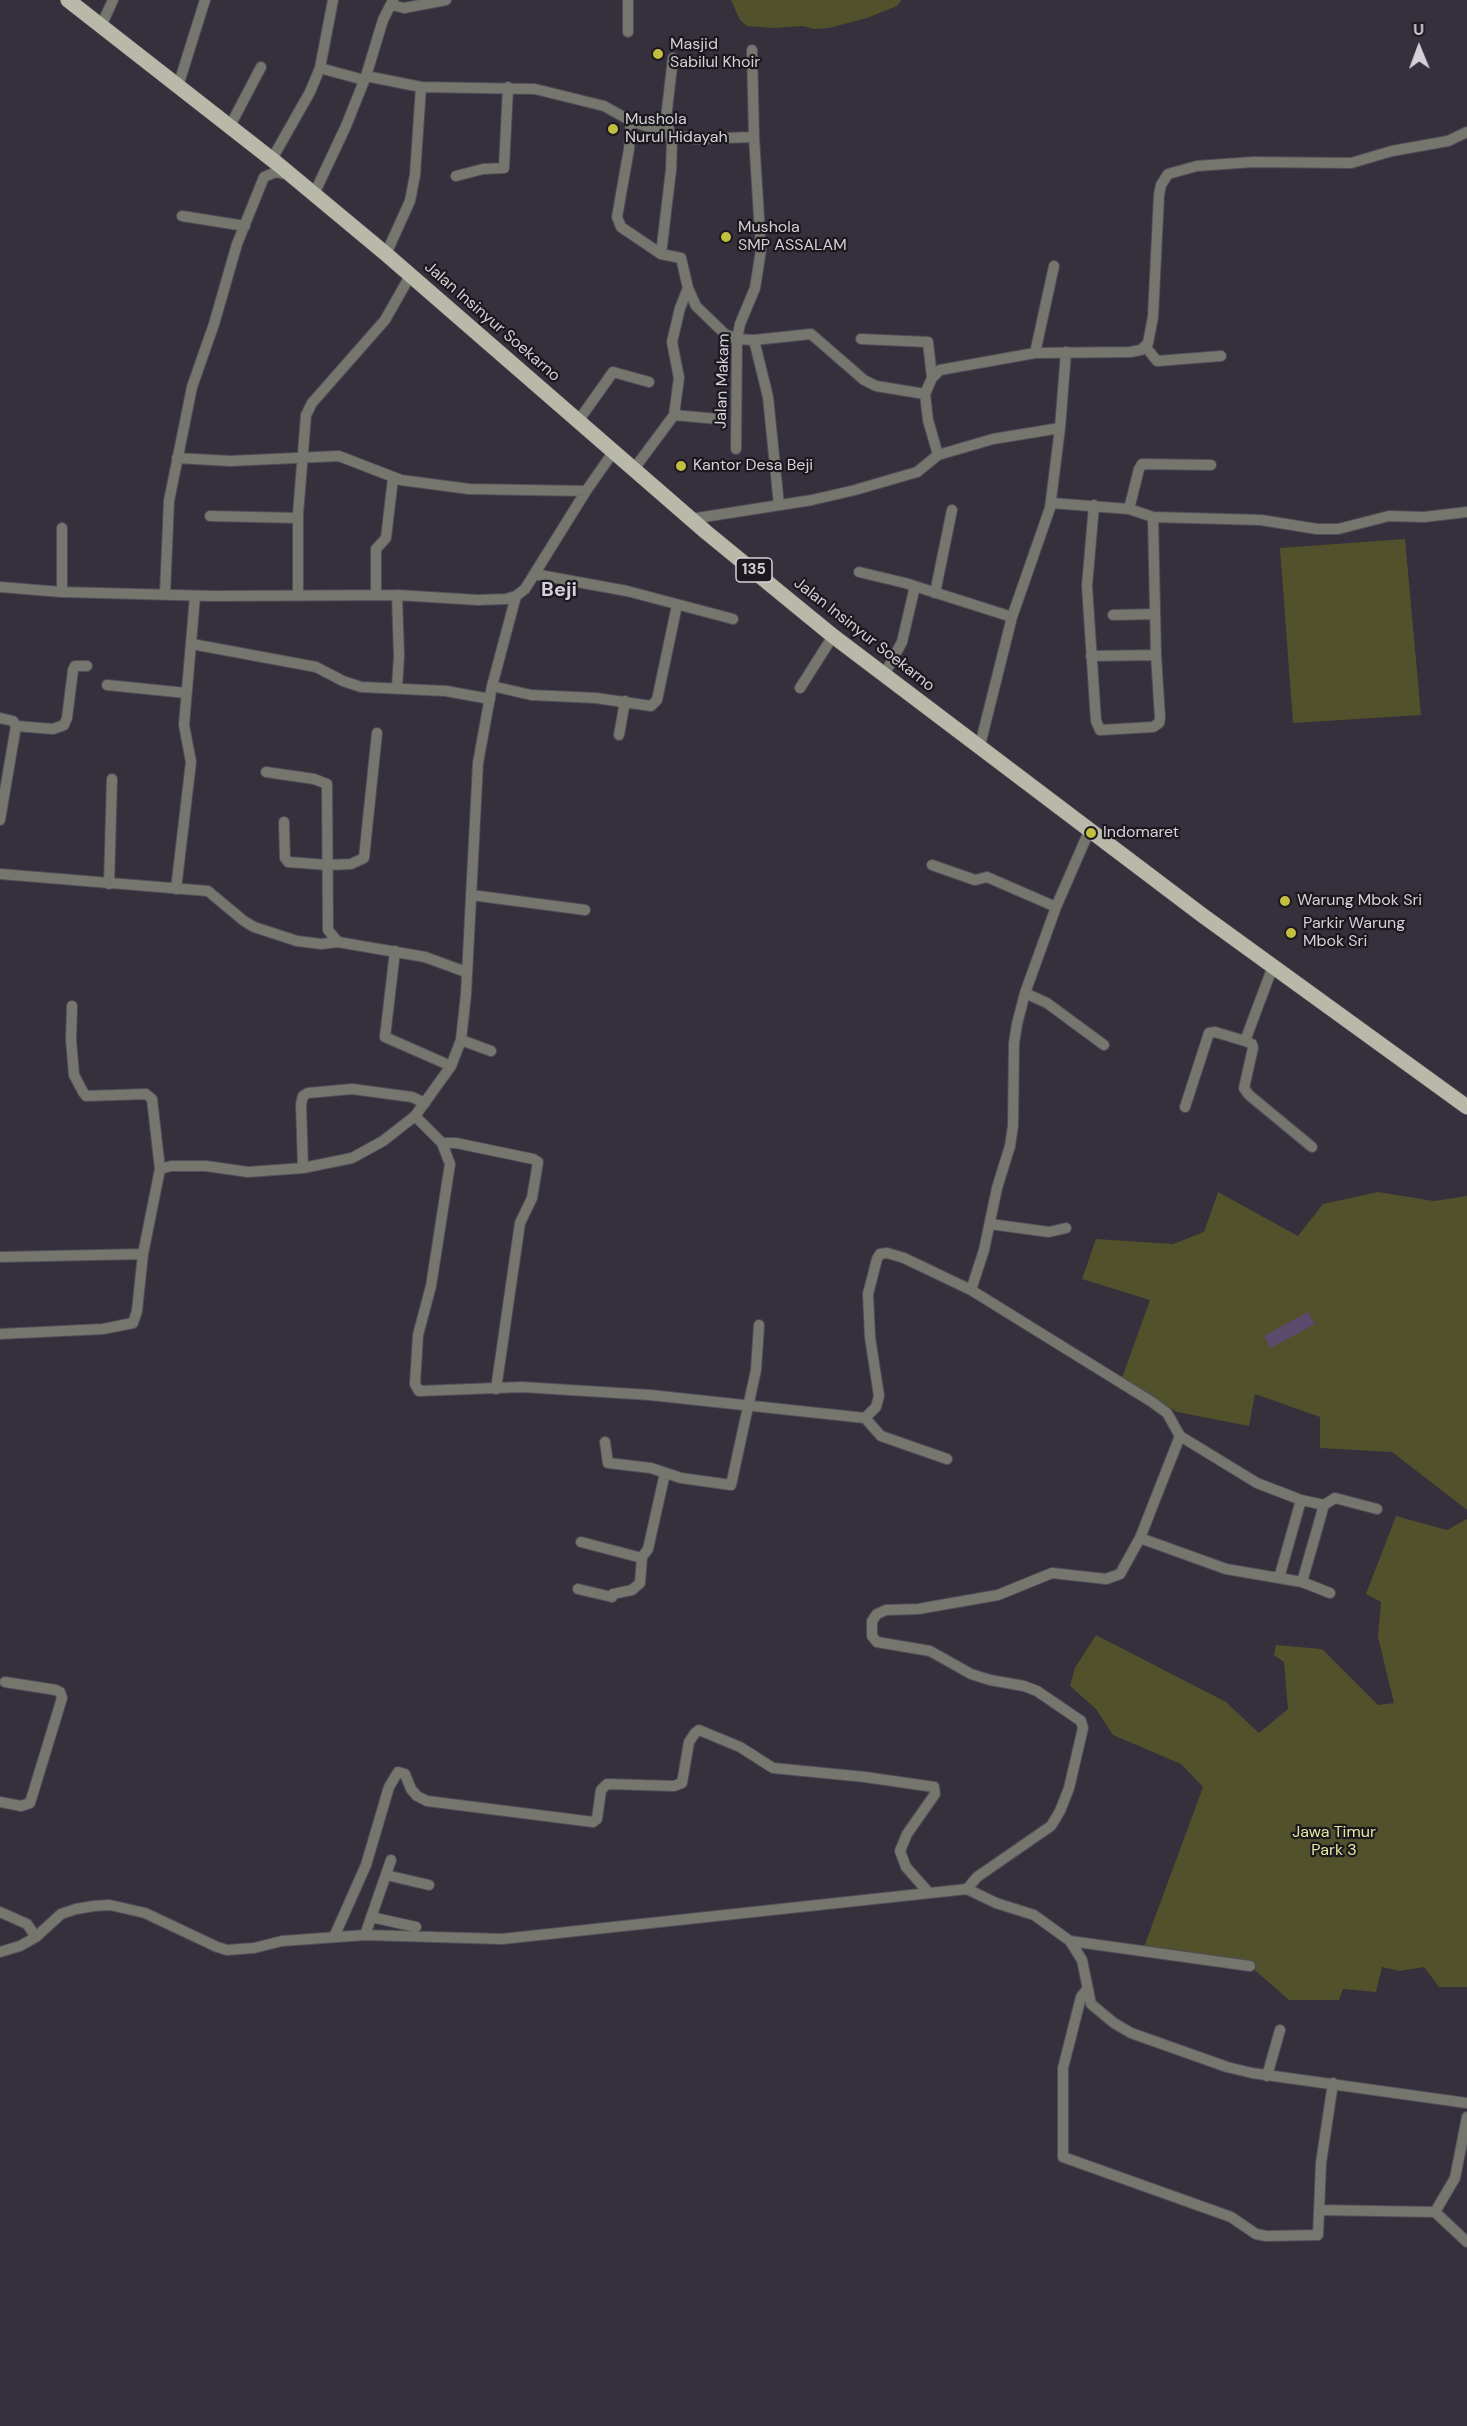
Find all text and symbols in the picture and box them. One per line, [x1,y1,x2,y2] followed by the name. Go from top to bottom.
[1389,18,1449,78] north arrow
[1413,19,1424,40] text: U
[670,35,760,73] place label: Masjid Sabilul Khoir
[651,47,665,61] marker: Masjid Sabilul Khoir
[625,110,728,148] place label: Mushola Nurul Hidayah
[606,122,620,136] marker: Mushola Nurul Hidayah
[738,218,847,256] place label: Mushola SMP ASSALAM
[719,230,733,244] marker: Mushola SMP ASSALAM
[420,258,564,386] street label: Jalan Insinyur Soekarno
[712,333,734,429] street label: Jalan Makam
[693,456,813,476] place label: Kantor Desa Beji
[674,459,688,473] marker: Kantor Desa Beji
[736,558,772,582] road number: 135
[790,574,938,696] street label: Jalan Insinyur Soekarno
[541,579,577,603] district label: Beji
[1103,823,1179,843] place label: Indomaret
[1084,826,1098,840] marker: Indomaret
[1297,891,1422,911] place label: Warung Mbok Sri
[1278,894,1292,908] marker: Warung Mbok Sri
[1303,914,1405,952] place label: Parkir Warung Mbok Sri
[1284,926,1298,940] marker: Parkir Warung Mbok Sri
[1292,1823,1376,1861] park label: Jawa Timur Park 3

